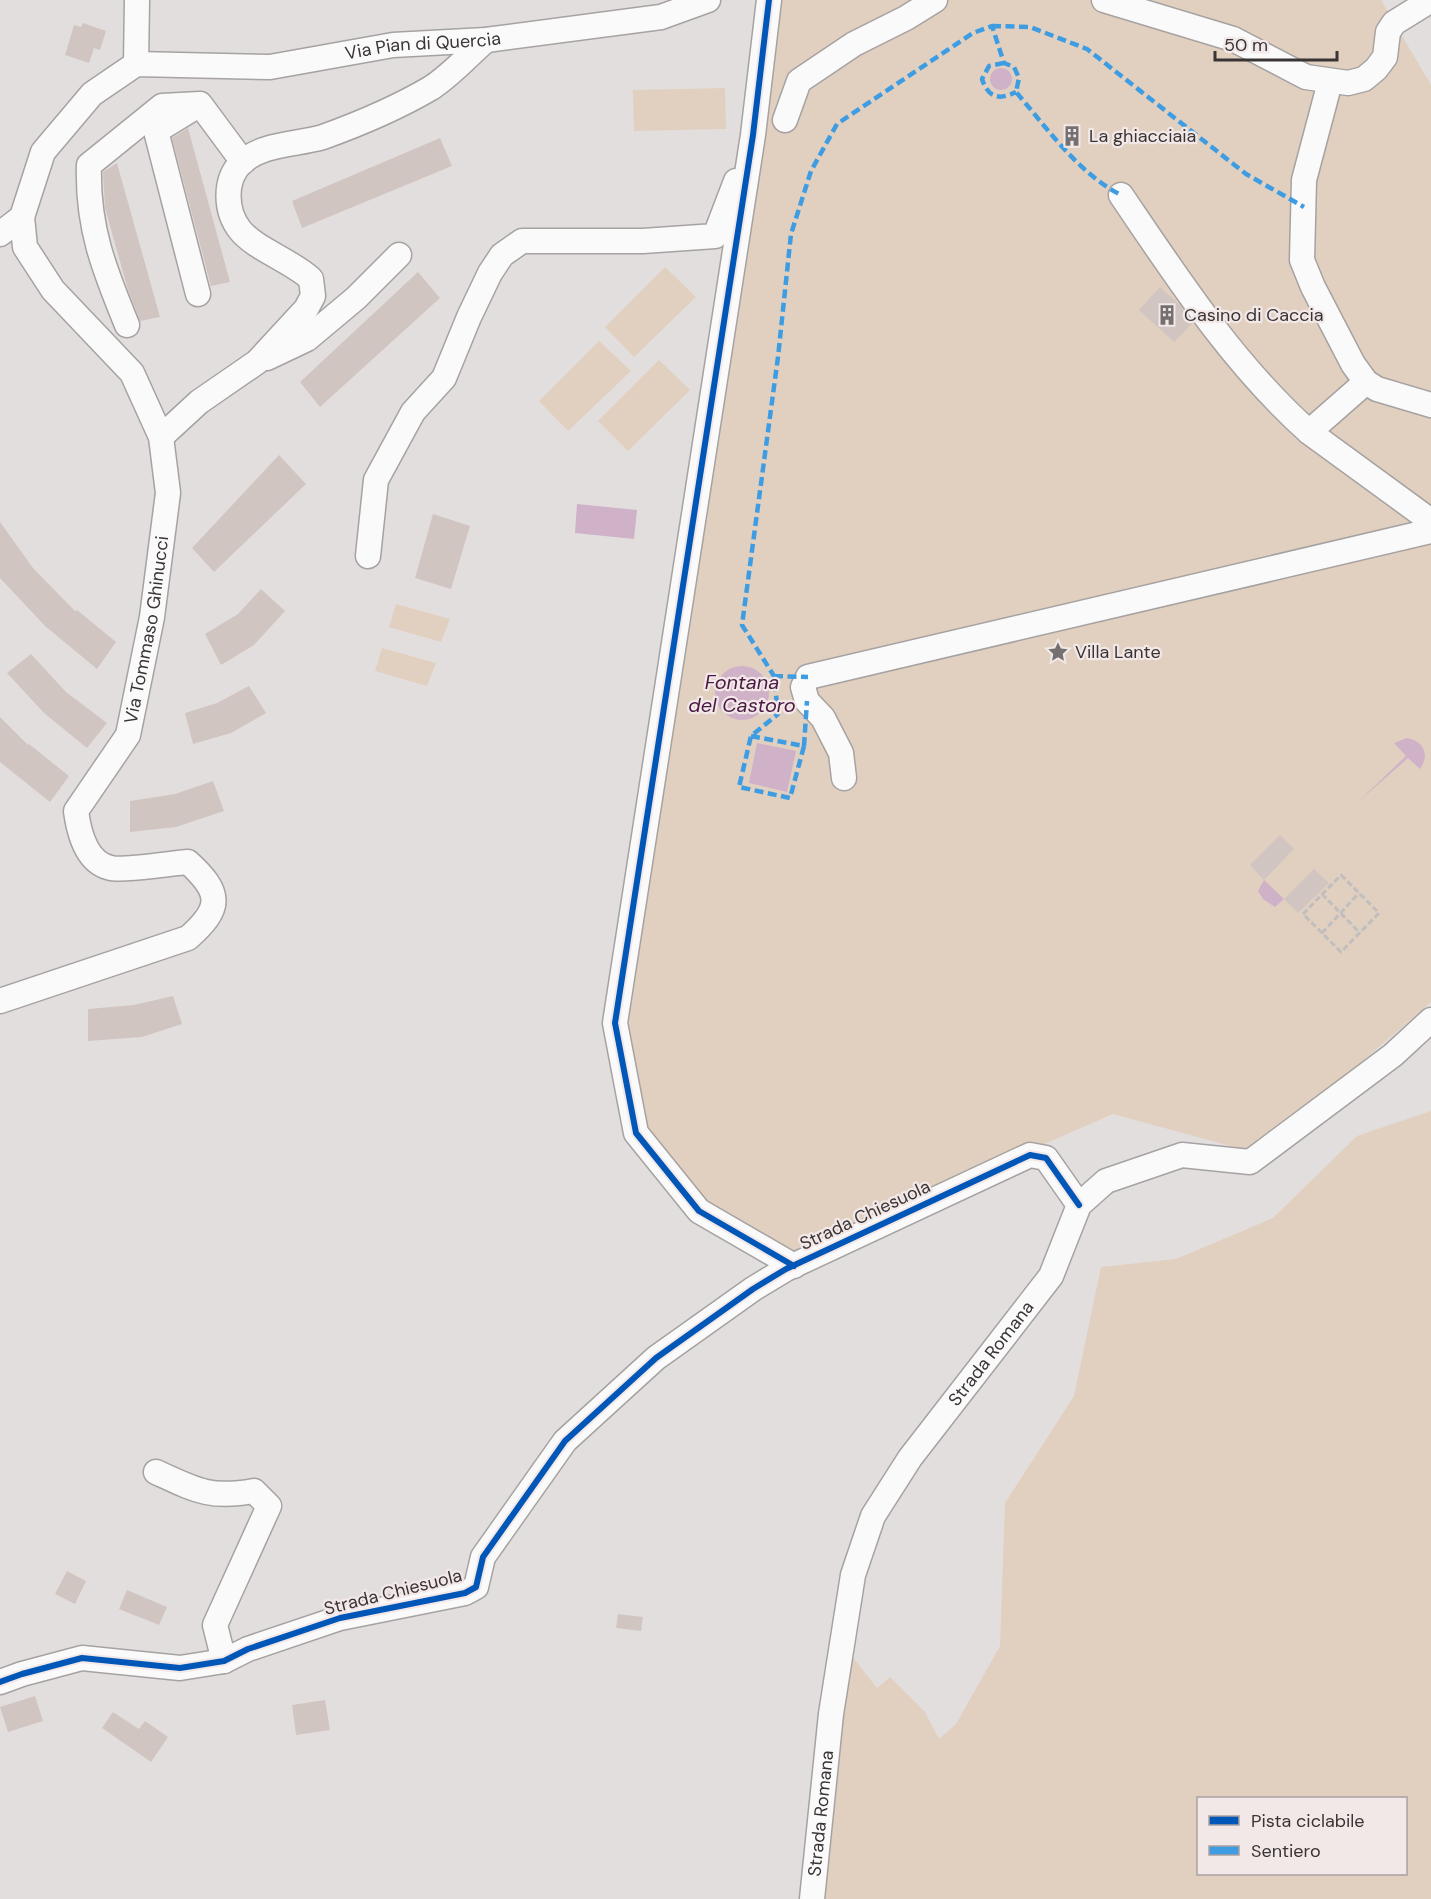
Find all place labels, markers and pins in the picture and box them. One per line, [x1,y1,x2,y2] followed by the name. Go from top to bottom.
[1060,124,1084,148] building icon: La ghiacciaia
[1089,124,1196,148] place label: La ghiacciaia
[1155,303,1179,327] building icon: Casino di Caccia
[1184,303,1324,327] place label: Casino di Caccia
[1046,640,1070,664] place icon: Villa Lante
[1075,640,1161,664] place label: Villa Lante

